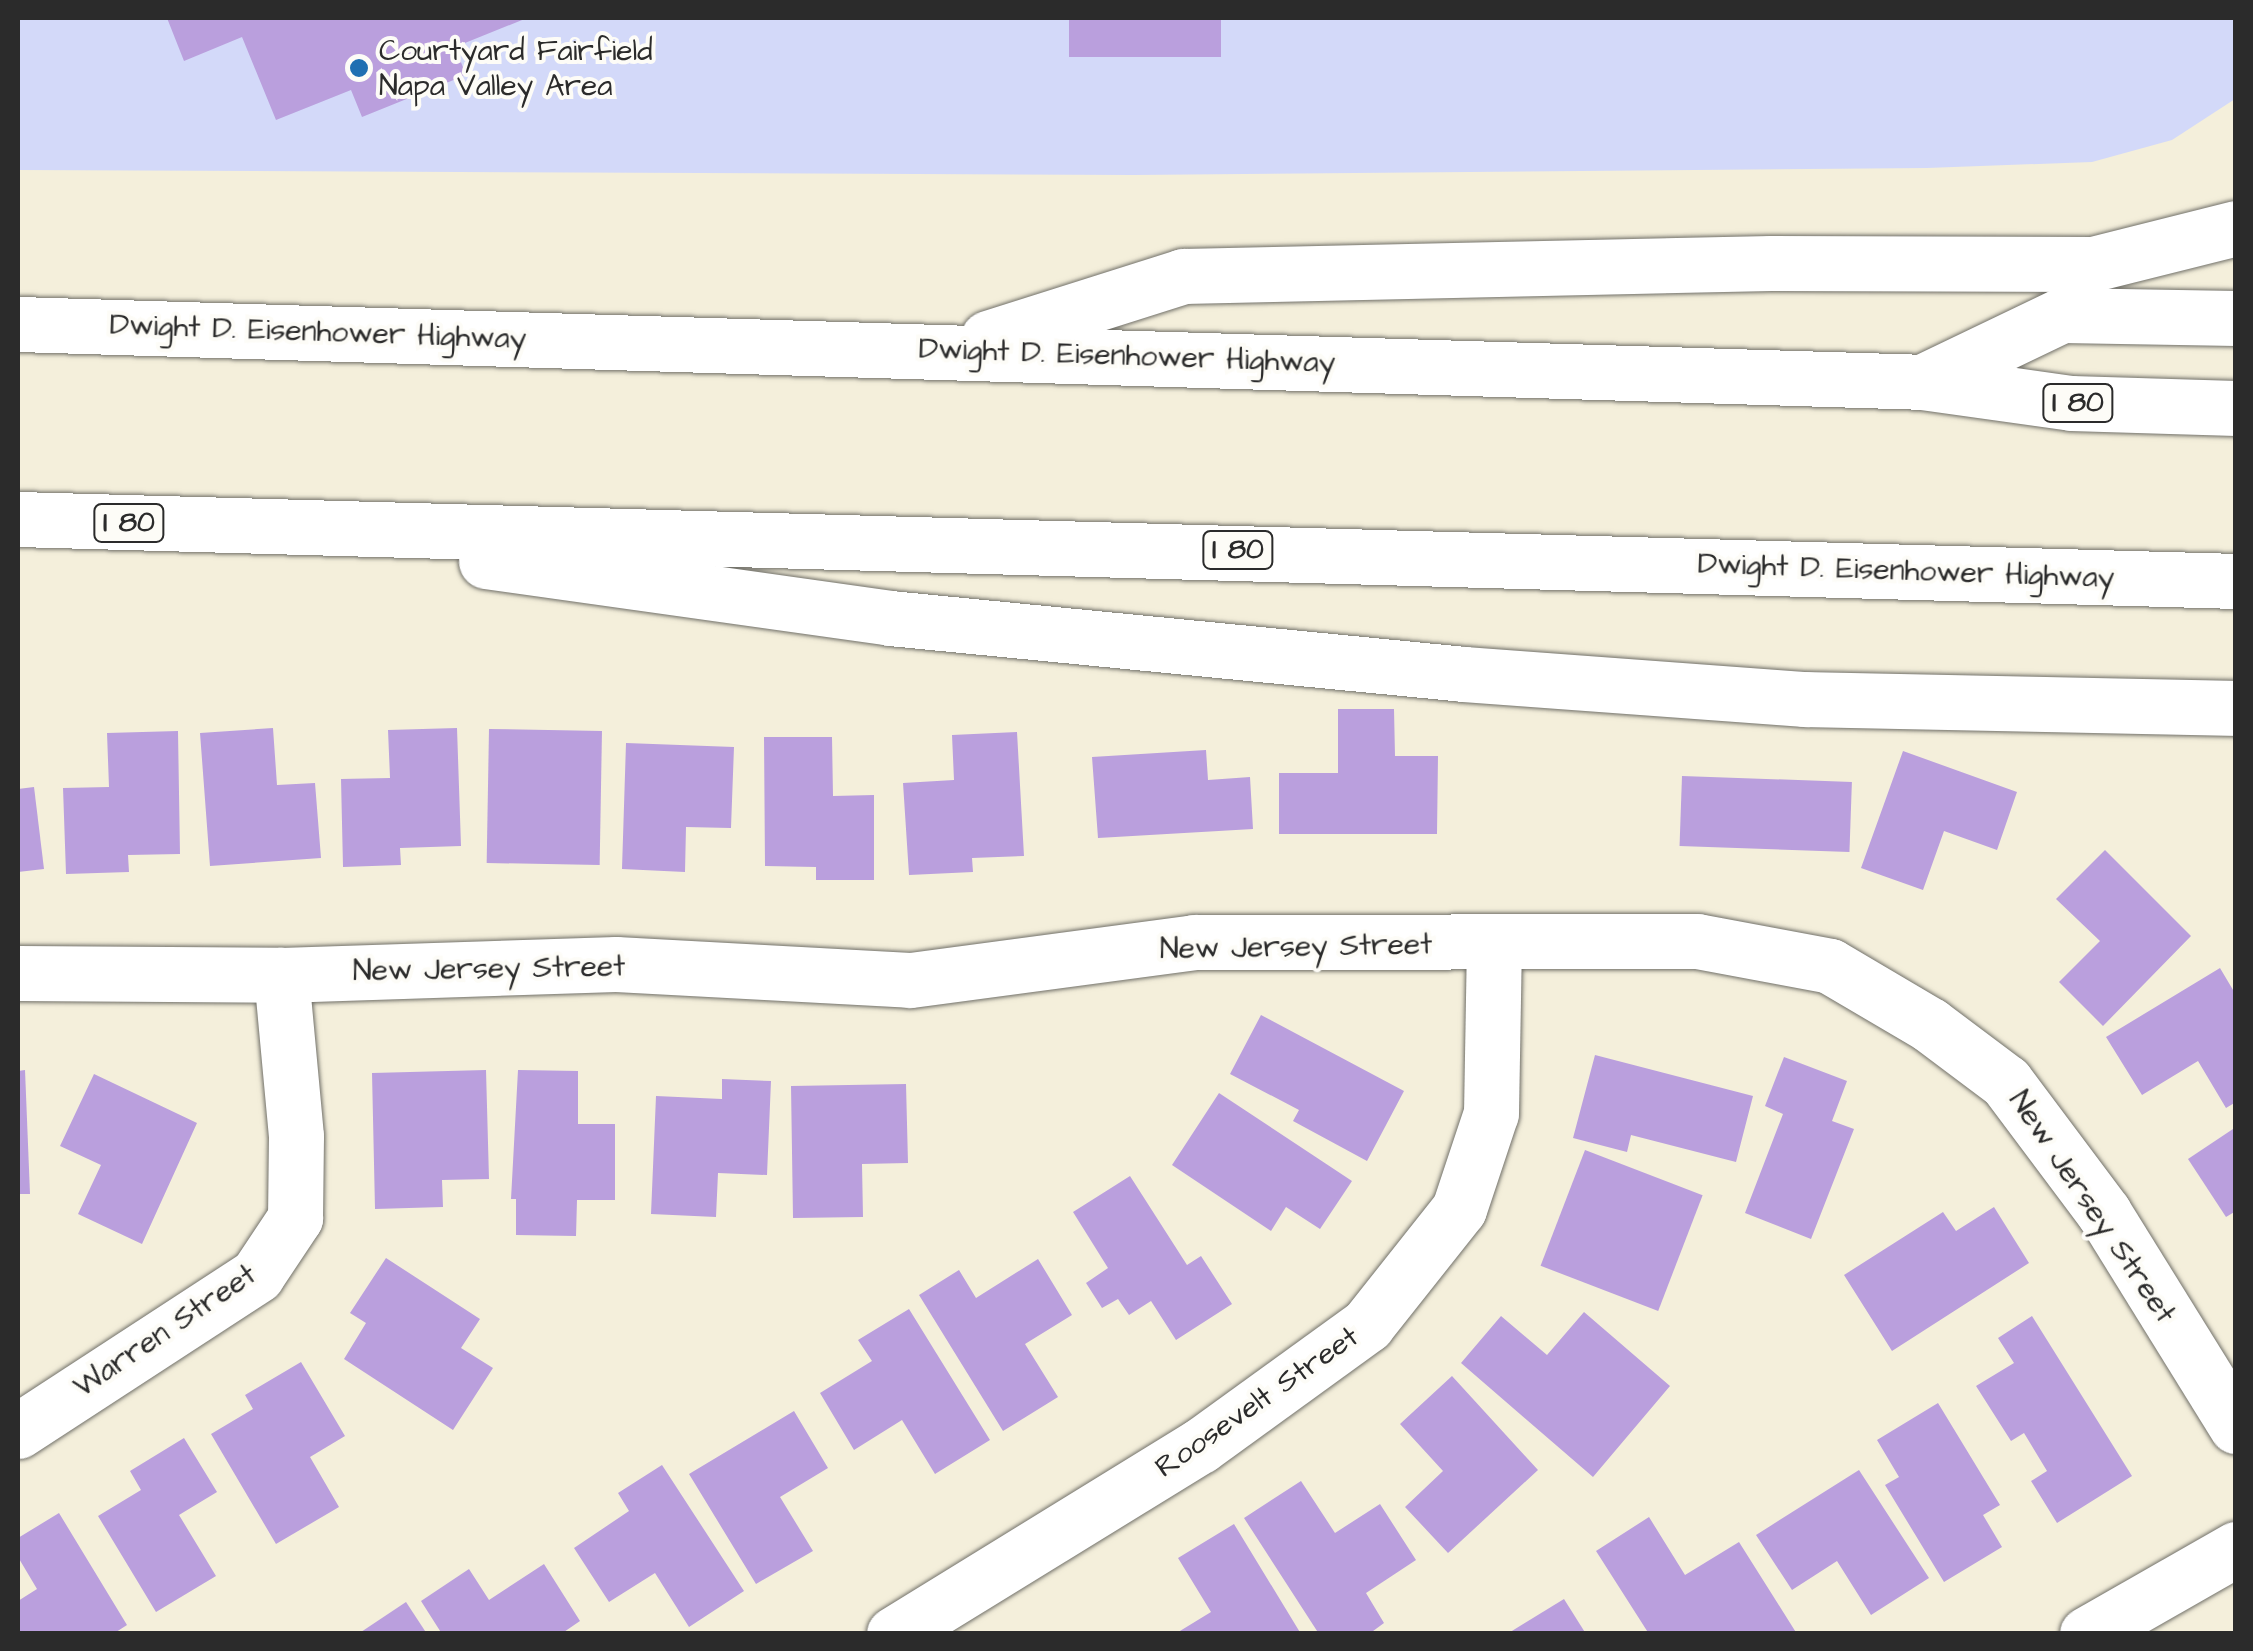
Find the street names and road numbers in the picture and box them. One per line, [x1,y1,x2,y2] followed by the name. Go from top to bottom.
[109,307,527,357] street label: Dwight D. Eisenhower Highway
[918,331,1336,381] street label: Dwight D. Eisenhower Highway
[2040,380,2116,426] road number: I 80
[92,500,166,546] road number: I 80
[1200,527,1276,573] road number: I 80
[1697,546,2115,596] street label: Dwight D. Eisenhower Highway
[1160,927,1432,967] street label: New Jersey Street
[353,949,625,989] street label: New Jersey Street
[2001,1084,2183,1330] street label: New Jersey Street
[67,1257,263,1405] street label: Warren Street
[1149,1319,1365,1485] street label: Roosevelt Street

